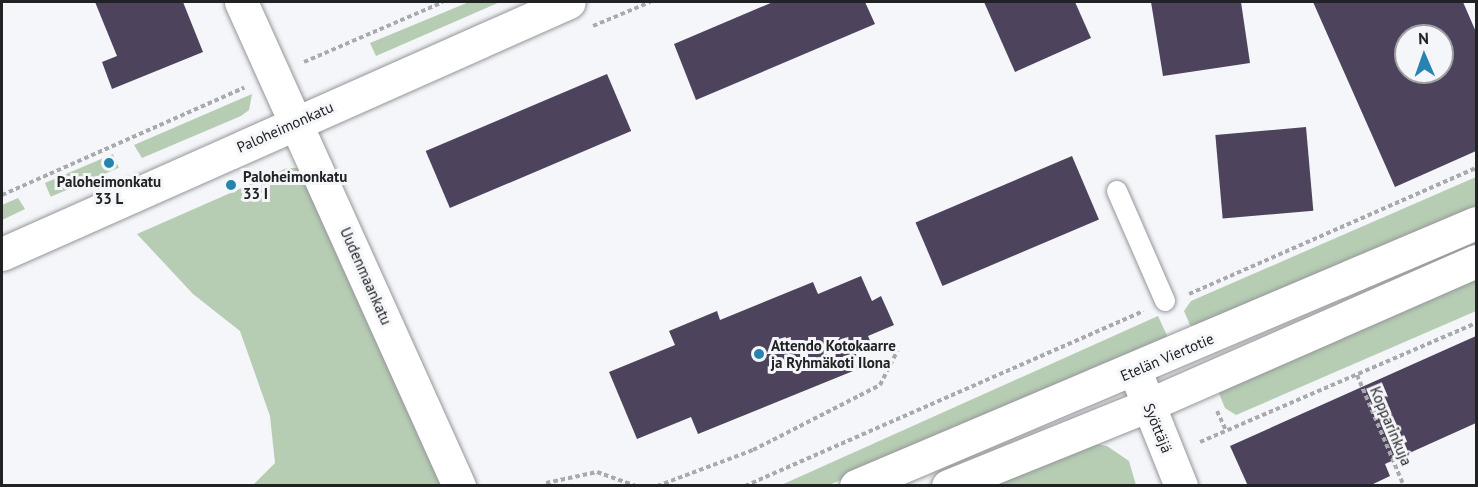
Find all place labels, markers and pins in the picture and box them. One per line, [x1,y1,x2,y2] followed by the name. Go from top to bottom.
[102,156,116,170] marker: Paloheimonkatu 33 L
[243,167,347,202] place label: Paloheimonkatu 33 I
[57,172,161,207] place label: Paloheimonkatu 33 L
[224,178,238,192] marker: Paloheimonkatu 33 I
[771,336,896,371] place label: Attendo Kotokaarre ja Ryhmäkoti Ilona
[752,347,766,361] marker: Attendo Kotokaarre ja Ryhmäkoti Ilona

